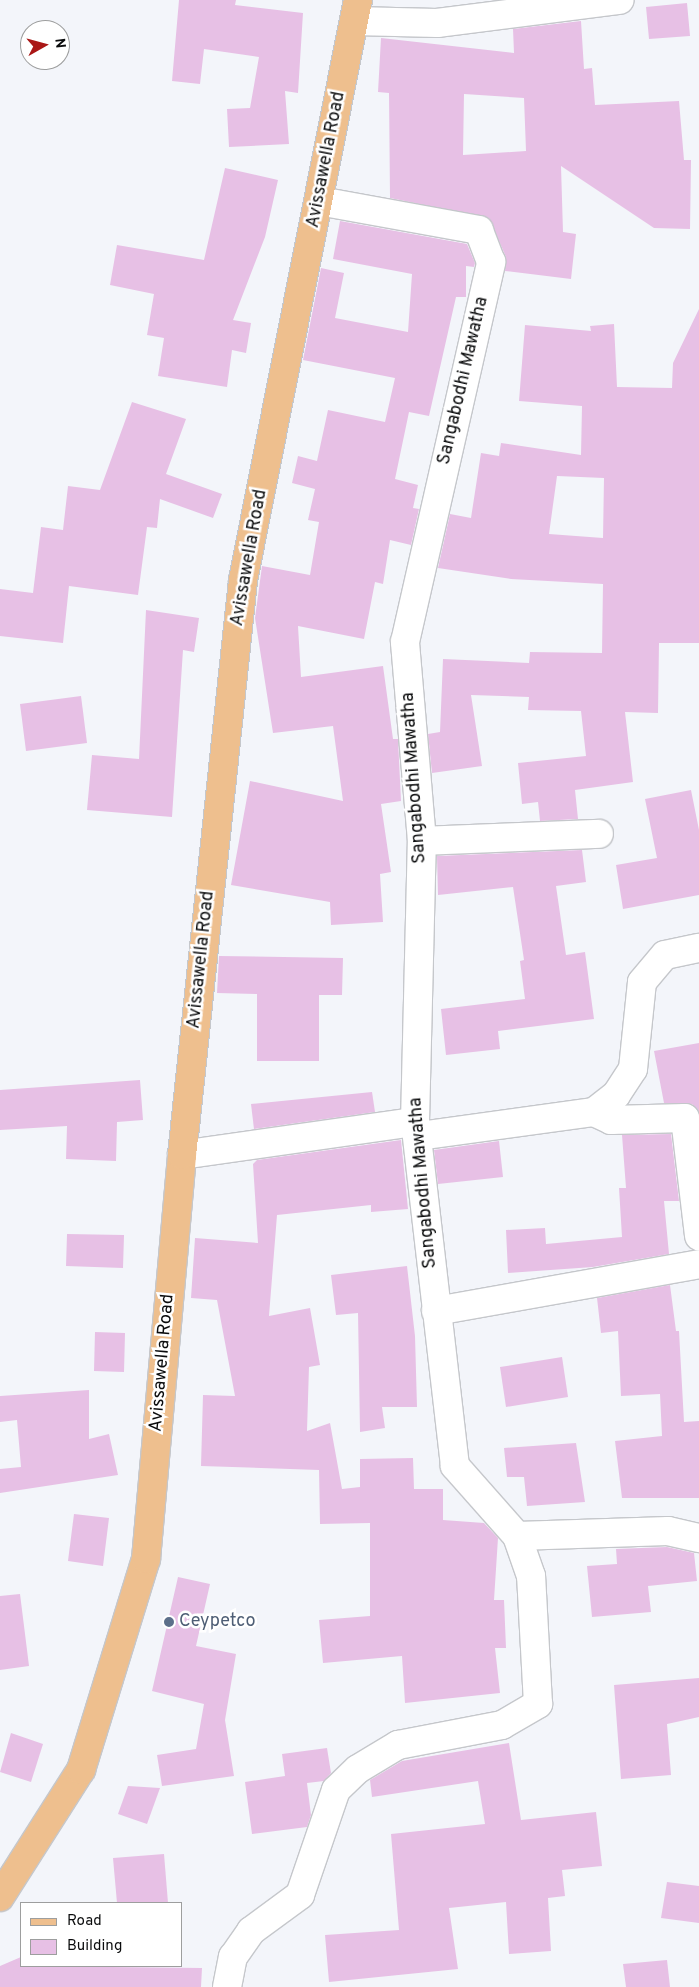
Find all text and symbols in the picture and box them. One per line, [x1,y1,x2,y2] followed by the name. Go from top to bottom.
[20,20,70,70] north arrow
[50,37,68,49] text: N
[303,90,351,230] street label: Avissawella Road
[434,295,494,467] street label: Sangabodhi Mawatha
[227,488,273,628] street label: Avissawella Road
[398,692,432,864] street label: Sangabodhi Mawatha
[184,890,220,1030] street label: Avissawella Road
[406,1097,442,1269] street label: Sangabodhi Mawatha
[146,1293,180,1433] street label: Avissawella Road
[179,1611,256,1633] place label: Ceypetco
[163,1616,175,1628] marker: Ceypetco
[20,1902,182,1967] legend
[67,1912,102,1931] text: Road
[67,1937,122,1956] text: Building

